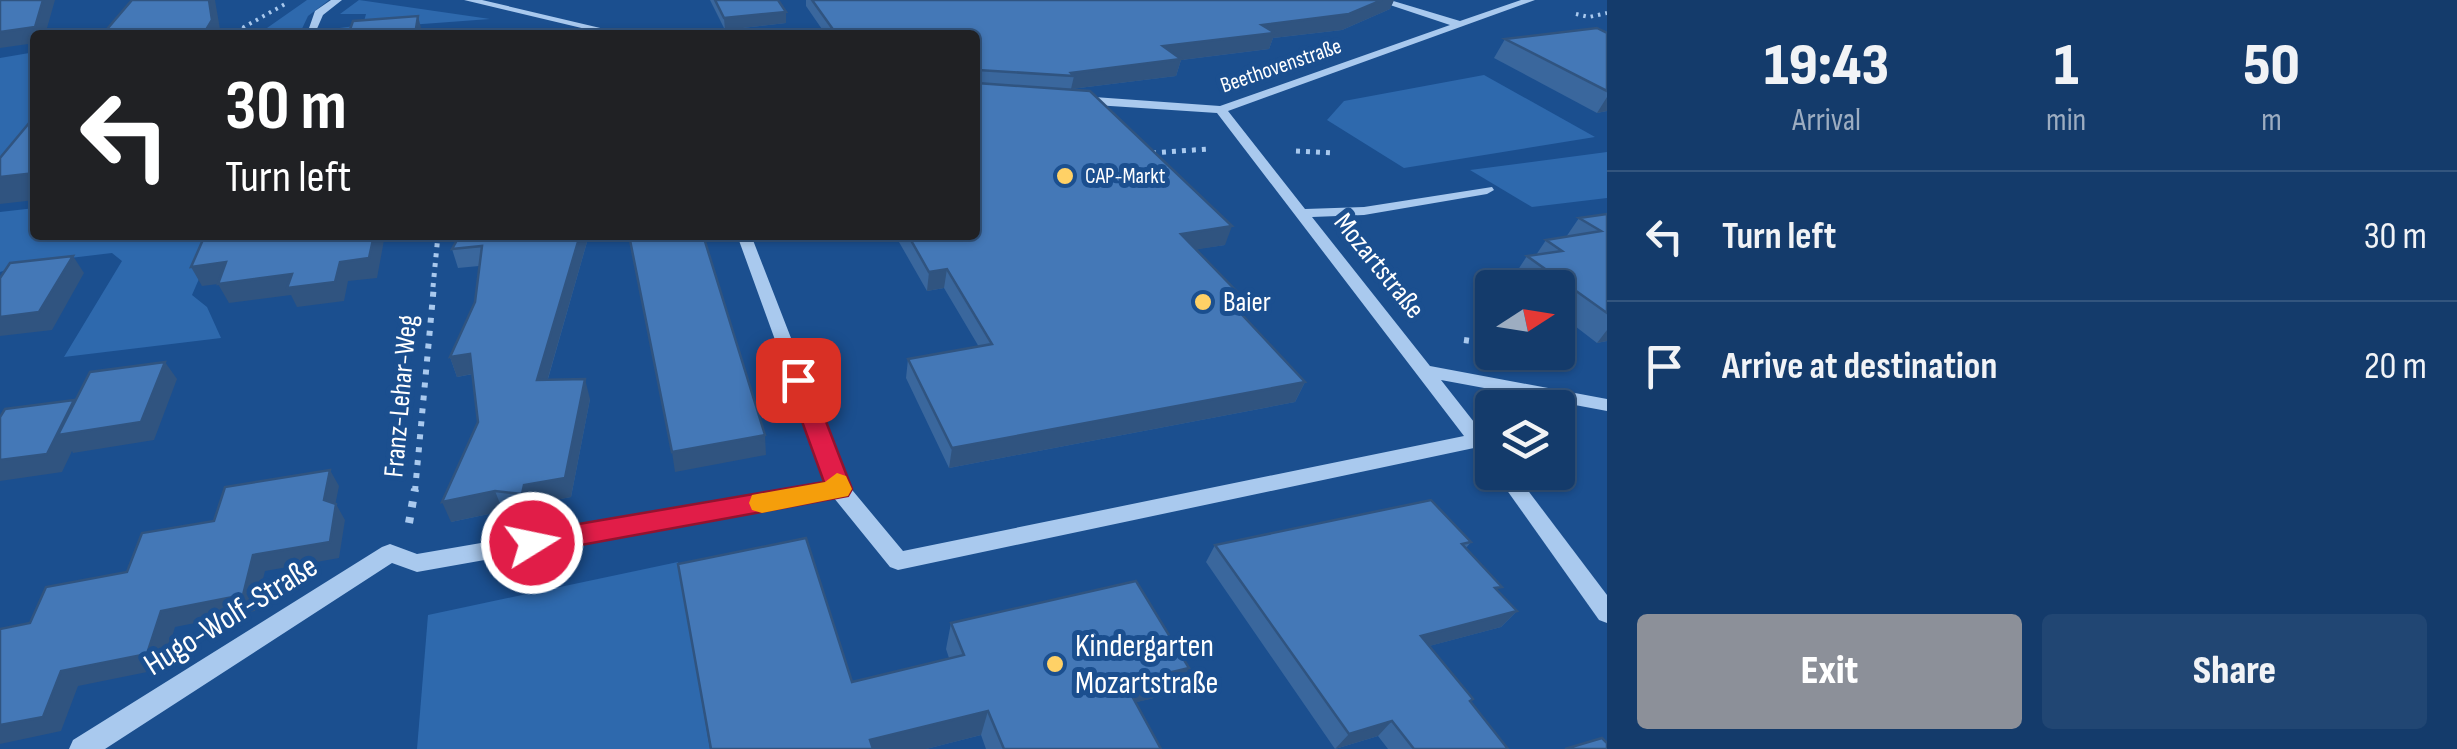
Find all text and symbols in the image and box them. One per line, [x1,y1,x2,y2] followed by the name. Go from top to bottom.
[1764,30,1889,102] text: 19:43
[2054,30,2079,102] text: 1
[2243,30,2300,102] text: 50
[1217,33,1345,99] street label: Beethovenstraße
[225,65,347,149] text: 30 m
[60,70,190,200] icon: left
[1792,101,1861,140] text: Arrival
[2046,101,2086,140] text: min
[2261,101,2282,140] text: m
[225,150,351,205] text: Turn left
[1085,163,1166,190] place label: CAP-Markt
[1054,165,1076,187] marker: CAP-Markt
[1327,207,1431,325] street label: Mozartstraße
[1637,209,1692,264] icon: left
[1722,214,1836,259] text: Turn left
[2364,214,2427,259] text: 30 m
[1475,270,1575,370] north arrow
[1475,270,1575,490] map controls
[1223,286,1271,319] place label: Baier
[1192,291,1214,313] marker: Baier
[377,313,425,479] street label: Franz-Lehar-Weg
[756,338,841,423] pin
[1637,339,1692,394] icon: arrive
[1722,344,1997,389] text: Arrive at destination
[2364,344,2427,389] text: 20 m
[771,353,826,408] icon: arrive
[1475,390,1575,490] button: layers
[480,491,584,595] position arrow
[137,547,325,685] street label: Hugo-Wolf-Straße
[1637,614,2022,729] button: Exit
[2042,614,2427,729] button: Share
[1075,627,1219,703] place label: Kindergarten Mozartstraße
[1044,653,1066,675] marker: Kindergarten Mozartstraße

